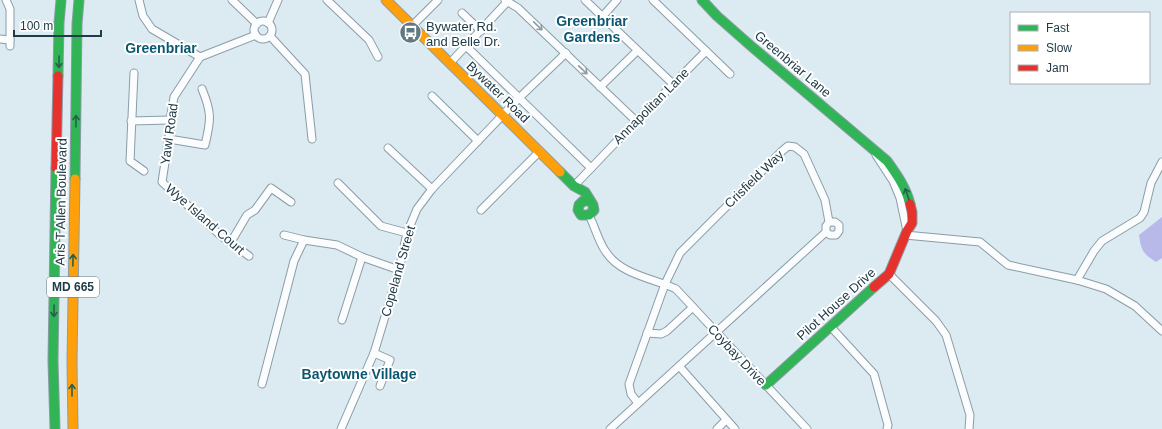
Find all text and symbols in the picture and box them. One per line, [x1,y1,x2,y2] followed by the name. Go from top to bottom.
[14,12,101,38] scale bar
[1010,12,1150,84] legend
[556,13,628,45] district label: Greenbriar Gardens
[20,19,53,33] text: 100 m
[426,19,500,49] place label: Bywater Rd. and Belle Dr.
[397,20,423,46] bus stop icon: Bywater Rd. and Belle Dr.
[533,21,543,31] one-way arrow
[1046,21,1070,35] text: Fast
[752,28,834,100] street label: Greenbriar Lane
[125,40,197,56] district label: Greenbriar
[1046,41,1072,55] text: Slow
[55,55,63,68] one-way arrow
[463,58,533,126] street label: Bywater Road
[1046,61,1069,75] text: Jam
[578,65,588,75] one-way arrow
[610,65,692,147] street label: Annapolitan Lane
[157,102,181,166] street label: Yawl Road
[72,115,80,128] one-way arrow
[52,138,70,266] street label: Aris T Allen Boulevard
[721,147,787,211] street label: Crisfield Way
[162,181,248,258] street label: Wye Island Court
[902,188,910,200] one-way arrow
[378,223,418,318] street label: Copeland Street
[69,254,77,267] one-way arrow
[794,265,878,343] street label: Pilot House Drive
[47,277,99,297] road number: MD 665
[50,304,58,317] one-way arrow
[705,321,769,389] street label: Coybay Drive
[302,366,417,382] district label: Baytowne Village
[68,384,76,397] one-way arrow

